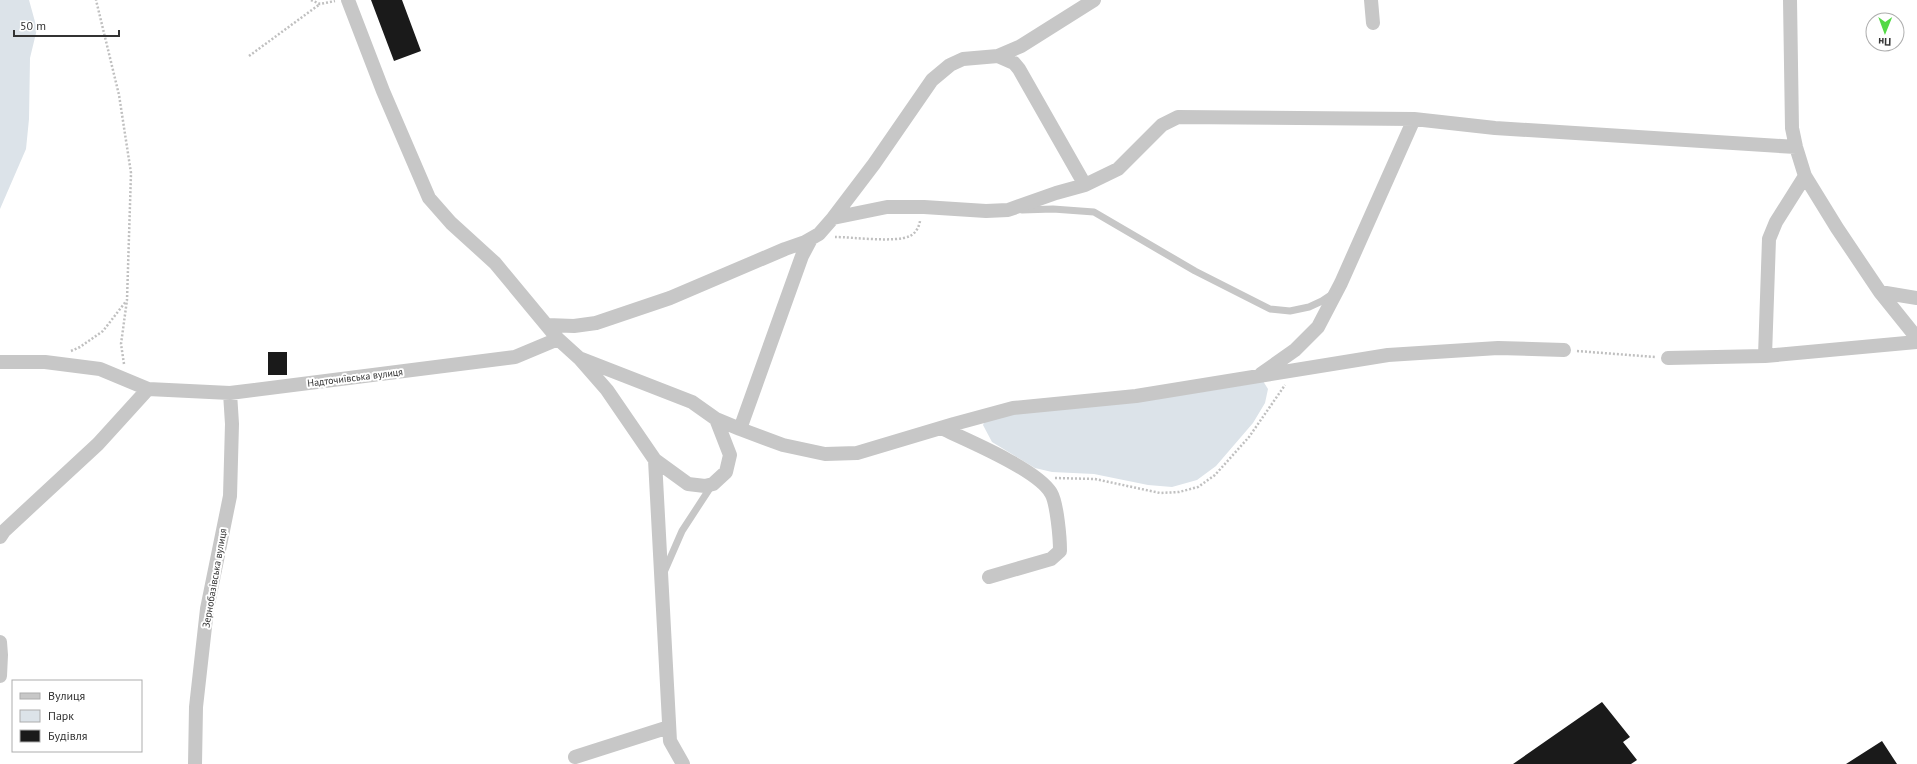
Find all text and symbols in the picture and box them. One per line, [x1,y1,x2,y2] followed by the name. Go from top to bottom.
[14,12,119,38] scale bar
[1865,12,1905,52] north arrow
[20,18,46,33] text: 50 m
[1878,35,1891,49] text: Пн
[307,365,404,390] street label: Надточиївська вулиця
[199,527,230,629] street label: Зернобазівська вулиця
[12,680,142,752] legend
[48,688,85,703] text: Вулиця
[48,708,74,723] text: Парк
[48,728,87,743] text: Будівля

